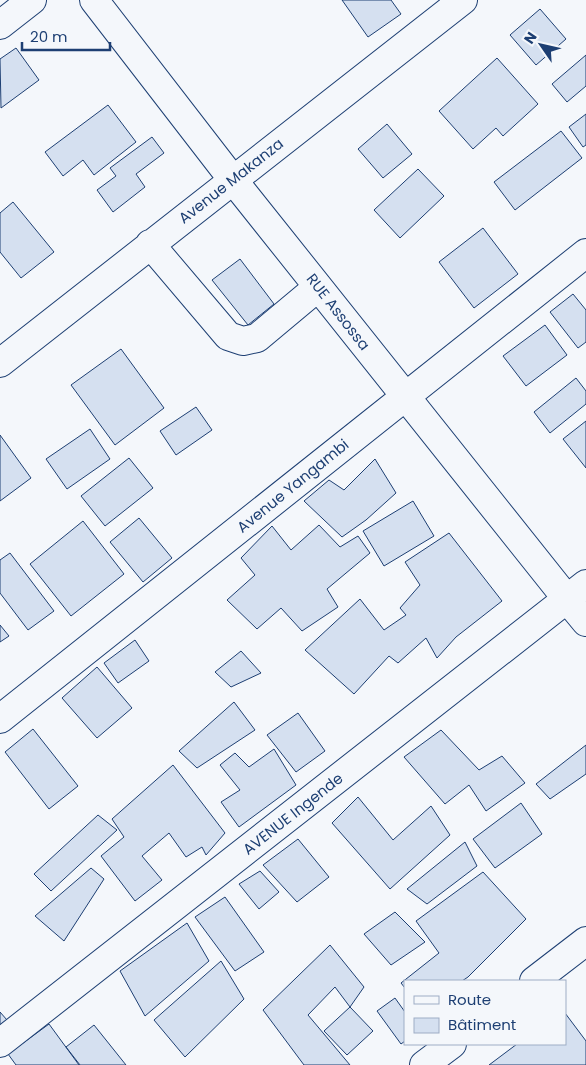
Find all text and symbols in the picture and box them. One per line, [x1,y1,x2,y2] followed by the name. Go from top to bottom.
[22,20,110,52] scale bar
[516,20,566,70] north arrow
[30,26,68,47] text: 20 m
[519,28,541,48] text: N
[174,133,288,228] street label: Avenue Makanza
[302,269,375,354] street label: RUE Assossa
[232,434,353,537] street label: Avenue Yangambi
[238,768,347,859] street label: AVENUE Ingende
[404,980,566,1045] legend
[448,989,491,1010] text: Route
[448,1014,516,1035] text: Bâtiment

